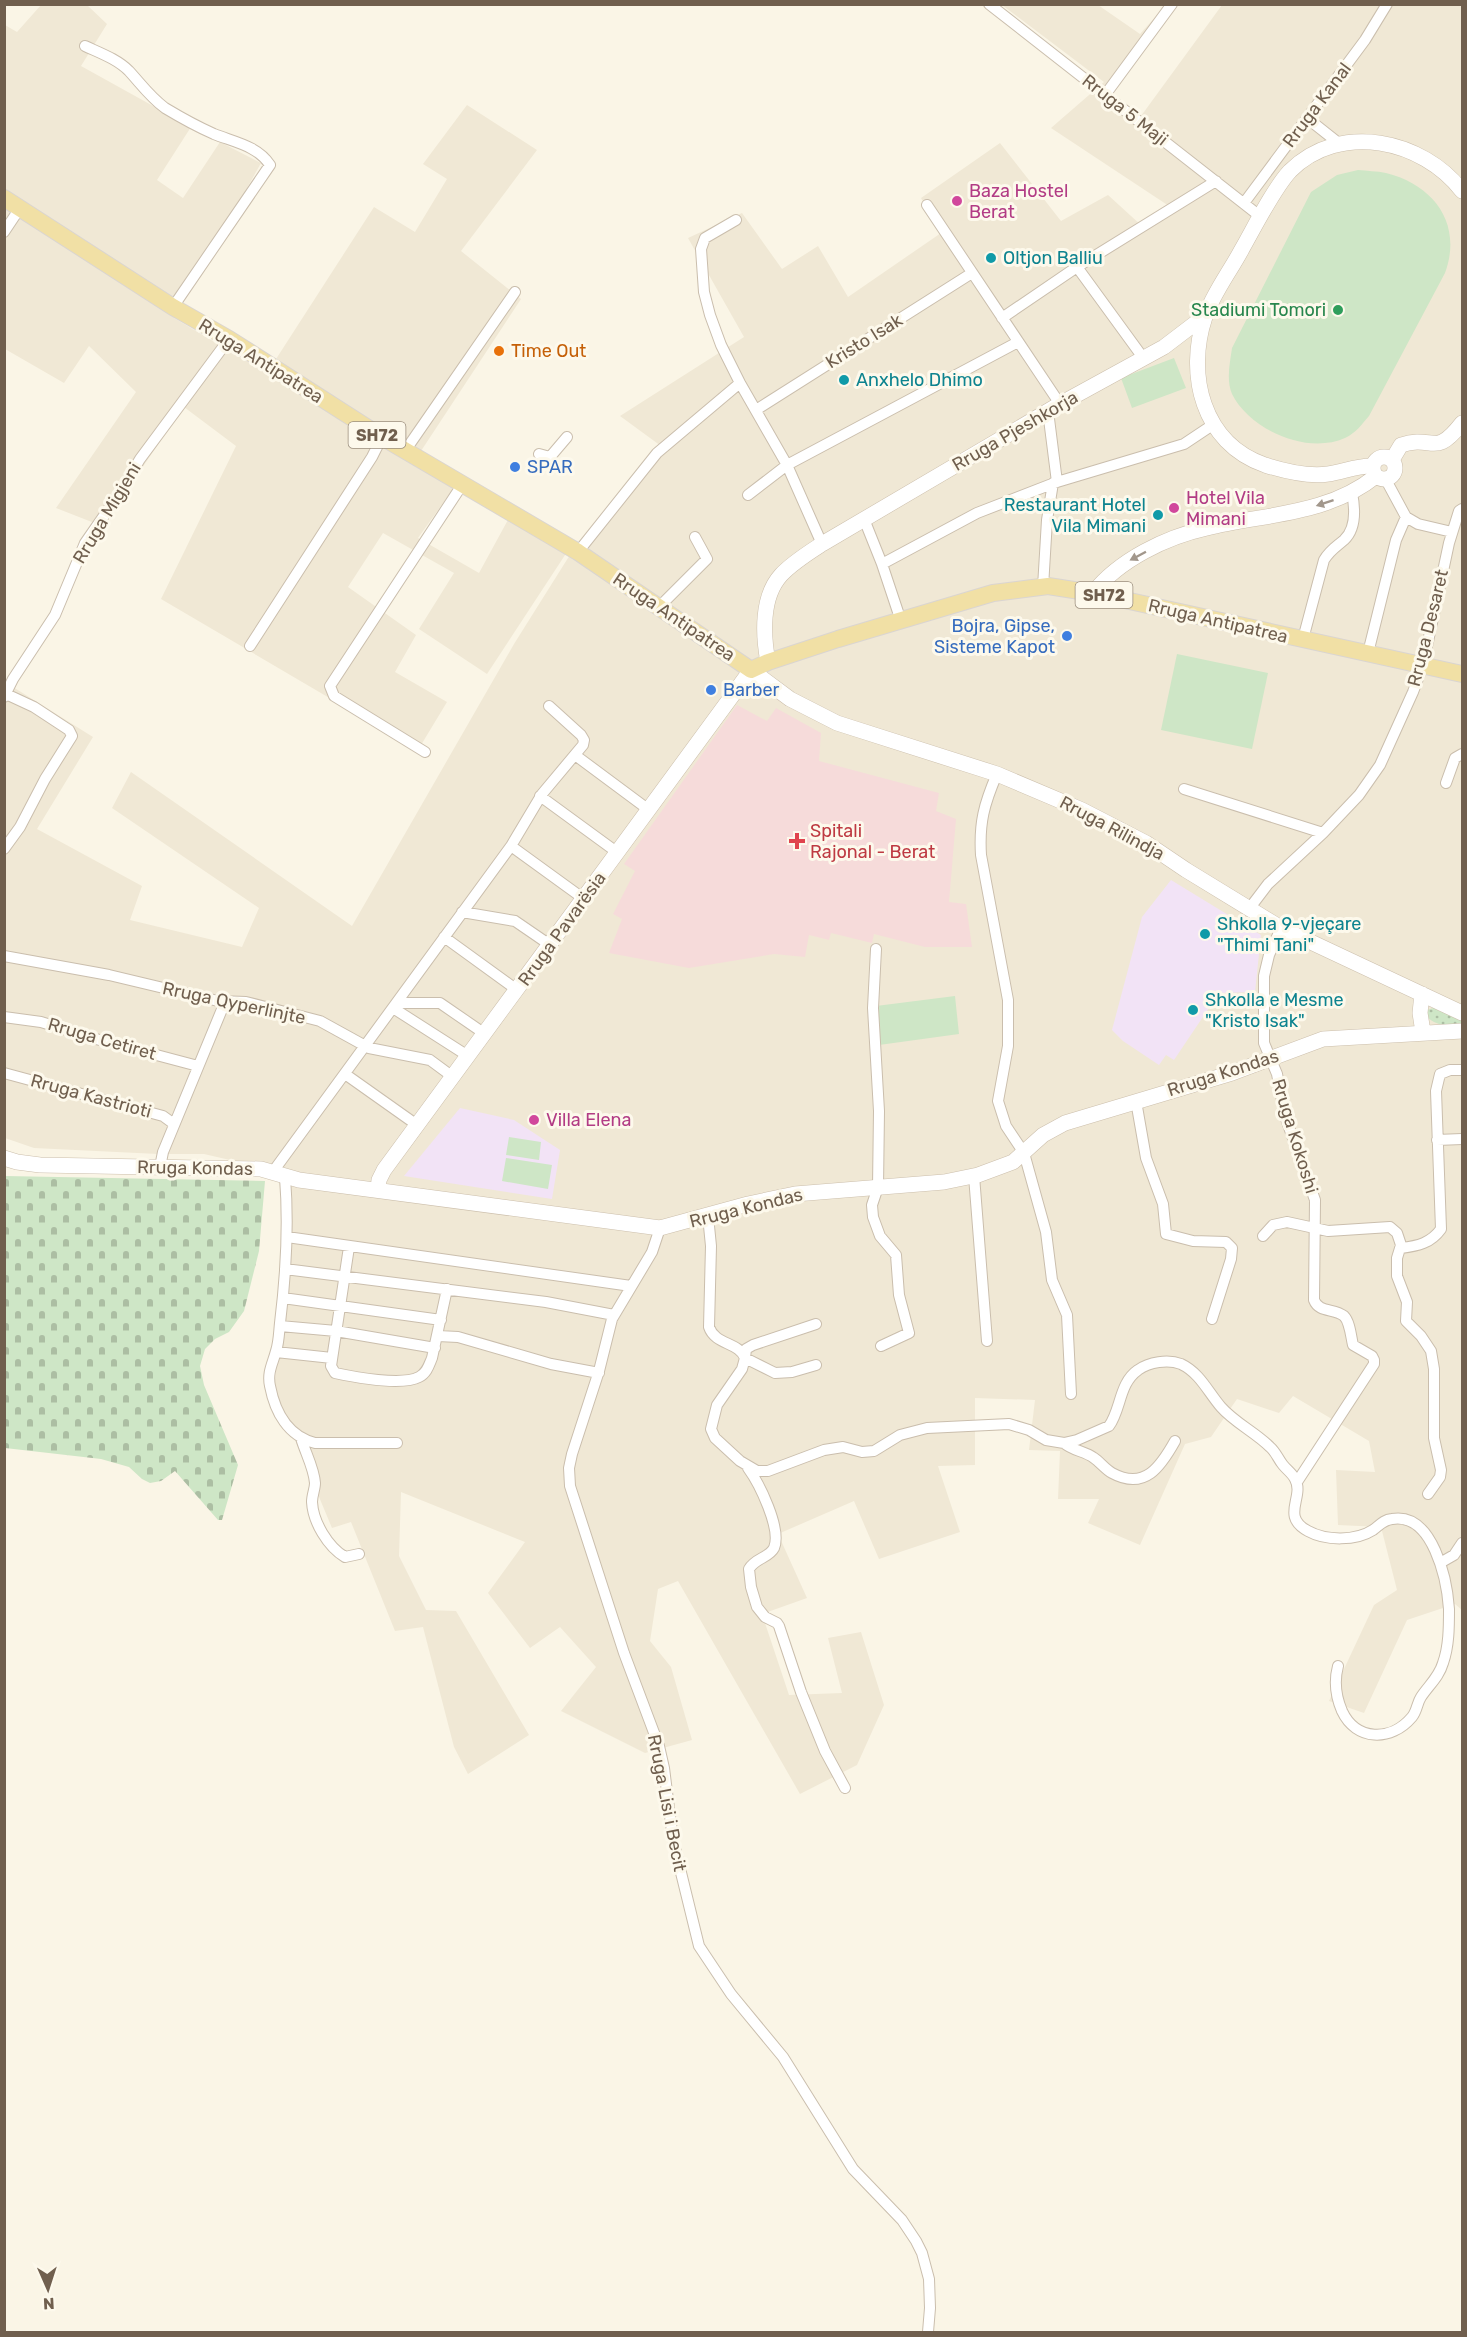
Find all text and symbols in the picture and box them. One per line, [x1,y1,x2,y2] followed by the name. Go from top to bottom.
[1278,58,1356,152] street label: Rruga Kanal
[1078,70,1172,150] street label: Rruga 5 Maji
[969,180,1068,223] place label: Baza Hostel Berat
[950,194,964,208] marker: Baza Hostel Berat
[1003,247,1103,269] place label: Oltjon Balliu
[984,251,998,265] marker: Oltjon Balliu
[1191,299,1326,321] place label: Stadiumi Tomori
[1331,303,1345,317] marker: Stadiumi Tomori
[822,308,907,373] street label: Kristo Isak
[195,314,327,408] street label: Rruga Antipatrea
[511,340,586,362] place label: Time Out
[492,344,506,358] marker: Time Out
[856,369,983,391] place label: Anxhelo Dhimo
[837,373,851,387] marker: Anxhelo Dhimo
[948,386,1082,476] street label: Rruga Pjeshkorja
[348,422,406,448] road number: SH72
[527,456,573,478] place label: SPAR
[68,458,146,568] street label: Rruga Migjeni
[508,460,522,474] marker: SPAR
[1186,487,1265,530] place label: Hotel Vila Mimani
[1004,494,1146,537] place label: Restaurant Hotel Vila Mimani
[1316,499,1334,508] one-way arrow
[1167,501,1181,515] marker: Hotel Vila Mimani
[1151,508,1165,522] marker: Restaurant Hotel Vila Mimani
[1130,551,1147,561] one-way arrow
[1403,567,1453,689] street label: Rruga Desaret
[609,568,739,666] street label: Rruga Antipatrea
[1076,582,1132,608] road number: SH72
[1146,594,1290,648] street label: Rruga Antipatrea
[934,615,1055,658] place label: Bojra, Gipse, Sisteme Kapot
[1060,629,1074,643] marker: Bojra, Gipse, Sisteme Kapot
[723,679,780,701] place label: Barber
[704,683,718,697] marker: Barber
[1056,791,1168,865] street label: Rruga Rilindja
[810,820,935,863] place label: Spitali Rajonal - Berat
[788,832,806,850] marker: Spitali Rajonal - Berat
[513,868,611,990] street label: Rruga Pavarësia
[1217,913,1361,956] place label: Shkolla 9-vjeçare "Thimi Tani"
[1198,927,1212,941] marker: Shkolla 9-vjeçare "Thimi Tani"
[160,977,308,1029] street label: Rruga Qyperlinjte
[1205,989,1344,1032] place label: Shkolla e Mesme "Kristo Isak"
[1186,1003,1200,1017] marker: Shkolla e Mesme "Kristo Isak"
[45,1013,159,1065] street label: Rruga Cetiret
[1164,1045,1282,1101] street label: Rruga Kondas
[28,1069,154,1123] street label: Rruga Kastrioti
[1267,1076,1323,1196] street label: Rruga Kokoshi
[546,1109,631,1131] place label: Villa Elena
[527,1113,541,1127] marker: Villa Elena
[137,1156,253,1180] street label: Rruga Kondas
[687,1183,805,1233] street label: Rruga Kondas
[643,1733,691,1873] street label: Rruga Lisi i Becit
[18,2259,78,2319] north arrow
[43,2294,55,2313] text: N

